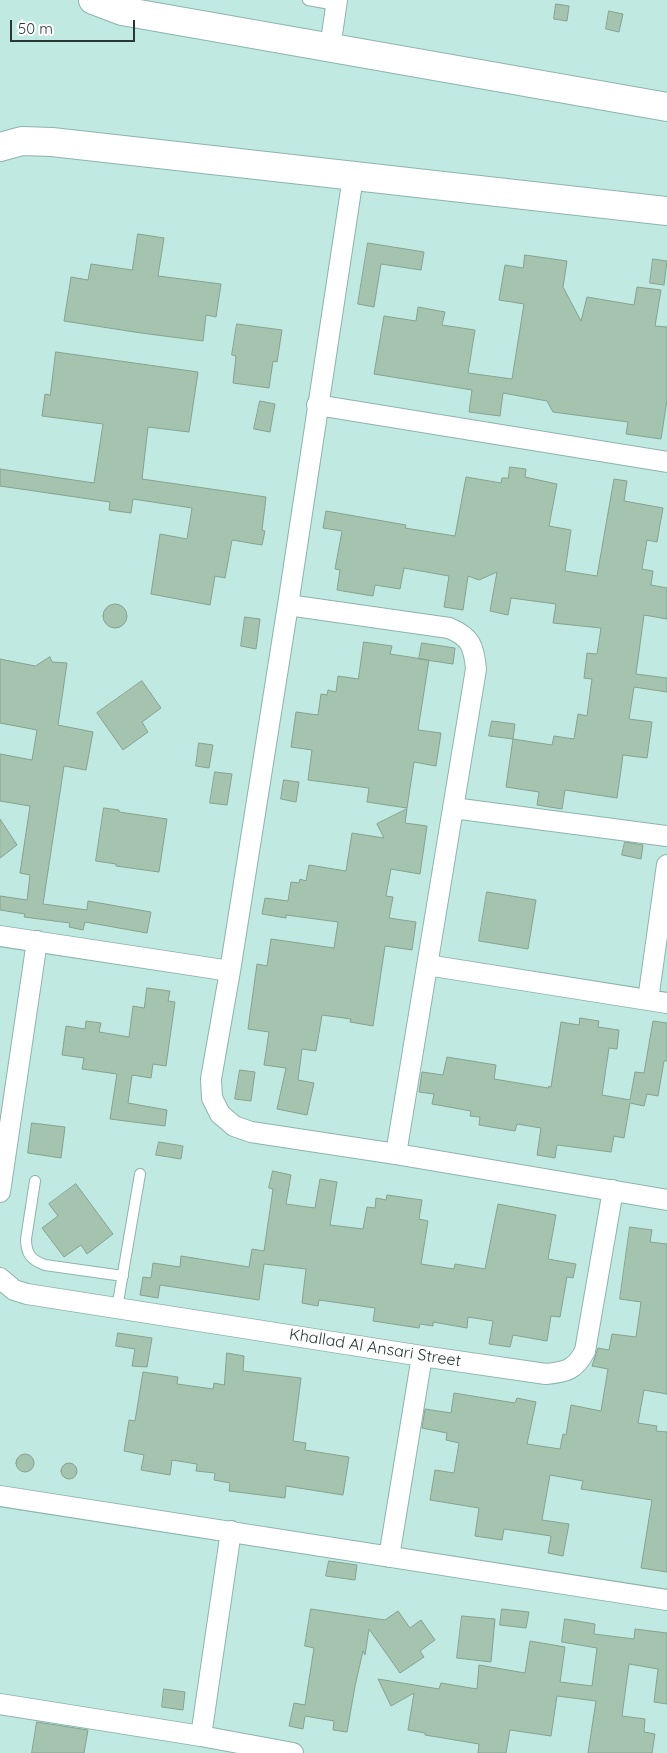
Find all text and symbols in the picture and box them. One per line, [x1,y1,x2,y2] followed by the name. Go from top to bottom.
[12,10,138,42] scale bar
[18,19,53,38] text: 50 m
[288,1325,462,1371] street label: Khallad Al Ansari Street

